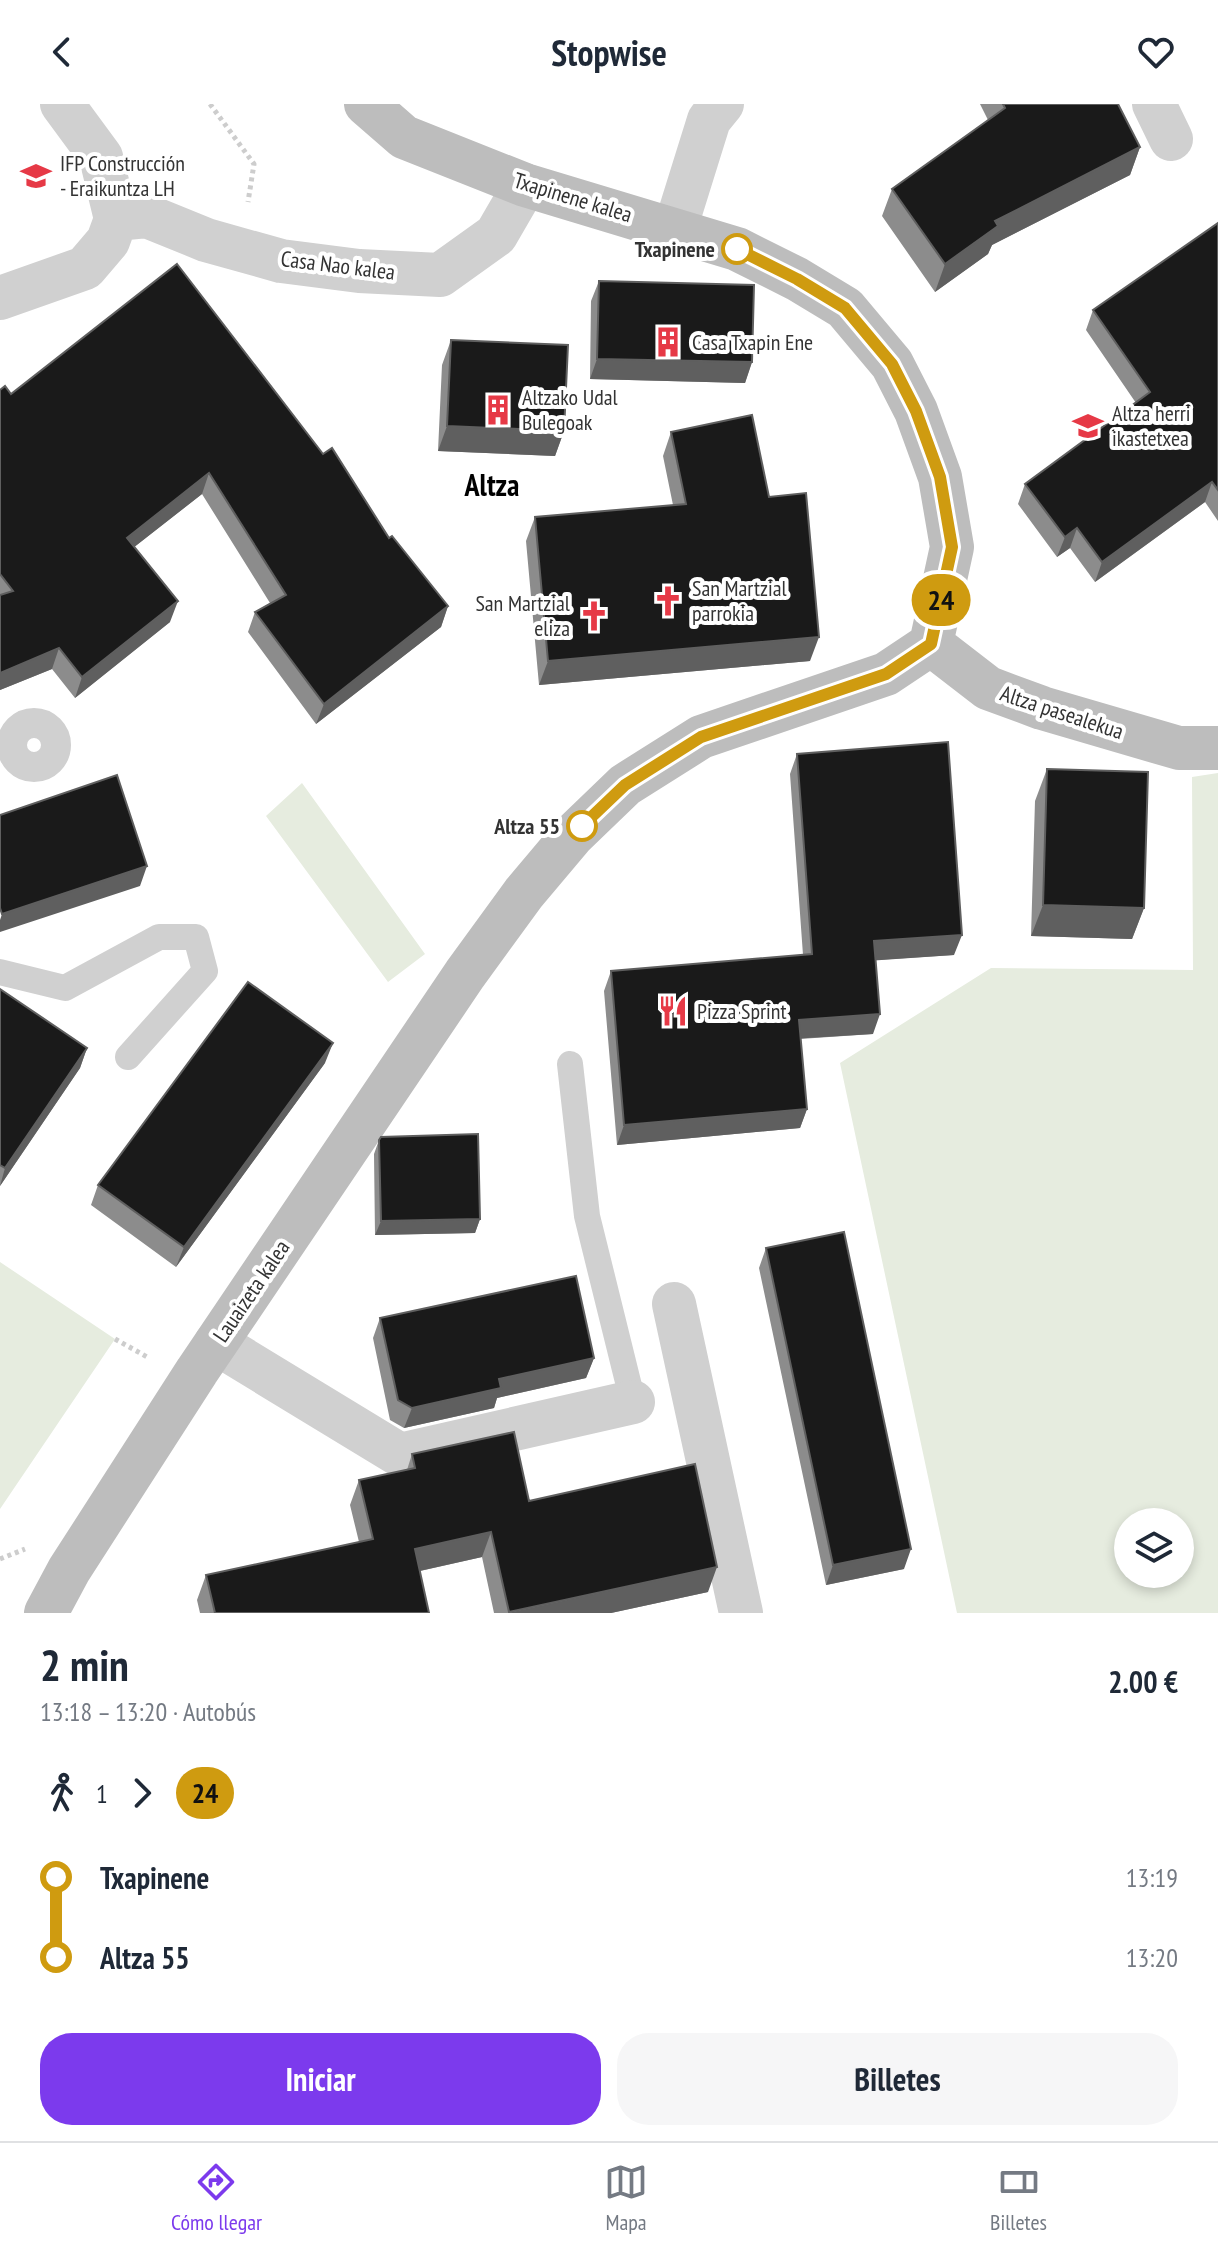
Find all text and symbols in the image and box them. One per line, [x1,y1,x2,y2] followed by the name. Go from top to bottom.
[551,29,667,76] text: Stopwise
[40,30,84,74] icon: back
[1134,30,1178,74] icon: heart
[60,149,185,202] place label: IFP Construcción - Eraikuntza LH
[19,159,53,193] school or university icon: IFP Construcción - Eraikuntza LH
[510,166,636,228] street label: Txapinene kalea
[722,234,752,264] marker: Txapinene
[635,235,715,263] place label: Txapinene
[279,244,397,286] street label: Casa Nao kalea
[651,325,685,359] building icon: Casa Txapin Ene
[692,328,813,356] place label: Casa Txapin Ene
[522,383,619,436] place label: Altzako Udal Bulegoak
[481,393,515,427] building icon: Altzako Udal Bulegoak
[1112,399,1191,452] place label: Altza herri ikastetxea
[1071,409,1105,443] school or university icon: Altza herri ikastetxea
[464,465,519,504] district label: Altza
[692,574,787,627] place label: San Martzial parrokia
[905,574,977,626] line badge: 24
[928,581,954,618] text: 24
[651,584,685,618] church icon: San Martzial parrokia
[475,589,571,642] place label: San Martzial eliza
[577,599,611,633] church icon: San Martzial eliza
[997,679,1127,745] street label: Altza pasealekua
[567,811,597,841] marker: Altza 55
[493,812,560,840] place label: Altza 55
[656,994,690,1028] restaurant icon: Pizza Sprint
[697,997,787,1025] place label: Pizza Sprint
[207,1235,295,1347] street label: Lauaizeta kalea
[1114,1508,1194,1588] map controls
[1114,1508,1194,1588] button: layers
[40,1636,129,1693] text: 2 min
[1108,1662,1178,1701] text: 2.00 €
[40,1695,256,1728] text: 13:18 – 13:20 · Autobús
[40,1771,84,1815] icon: walk
[120,1771,164,1815] icon: forward
[192,1774,218,1811] text: 24
[96,1777,108,1810] text: 1
[100,1858,209,1897] text: Txapinene
[1126,1861,1178,1894] text: 13:19
[100,1938,190,1977] text: Altza 55
[1126,1941,1178,1974] text: 13:20
[40,2033,601,2125] button: Iniciar
[617,2033,1178,2125] button: Billetes
[171,2160,262,2236] tab: Cómo llegar
[604,2160,648,2236] tab: Mapa
[990,2160,1047,2236] tab: Billetes

